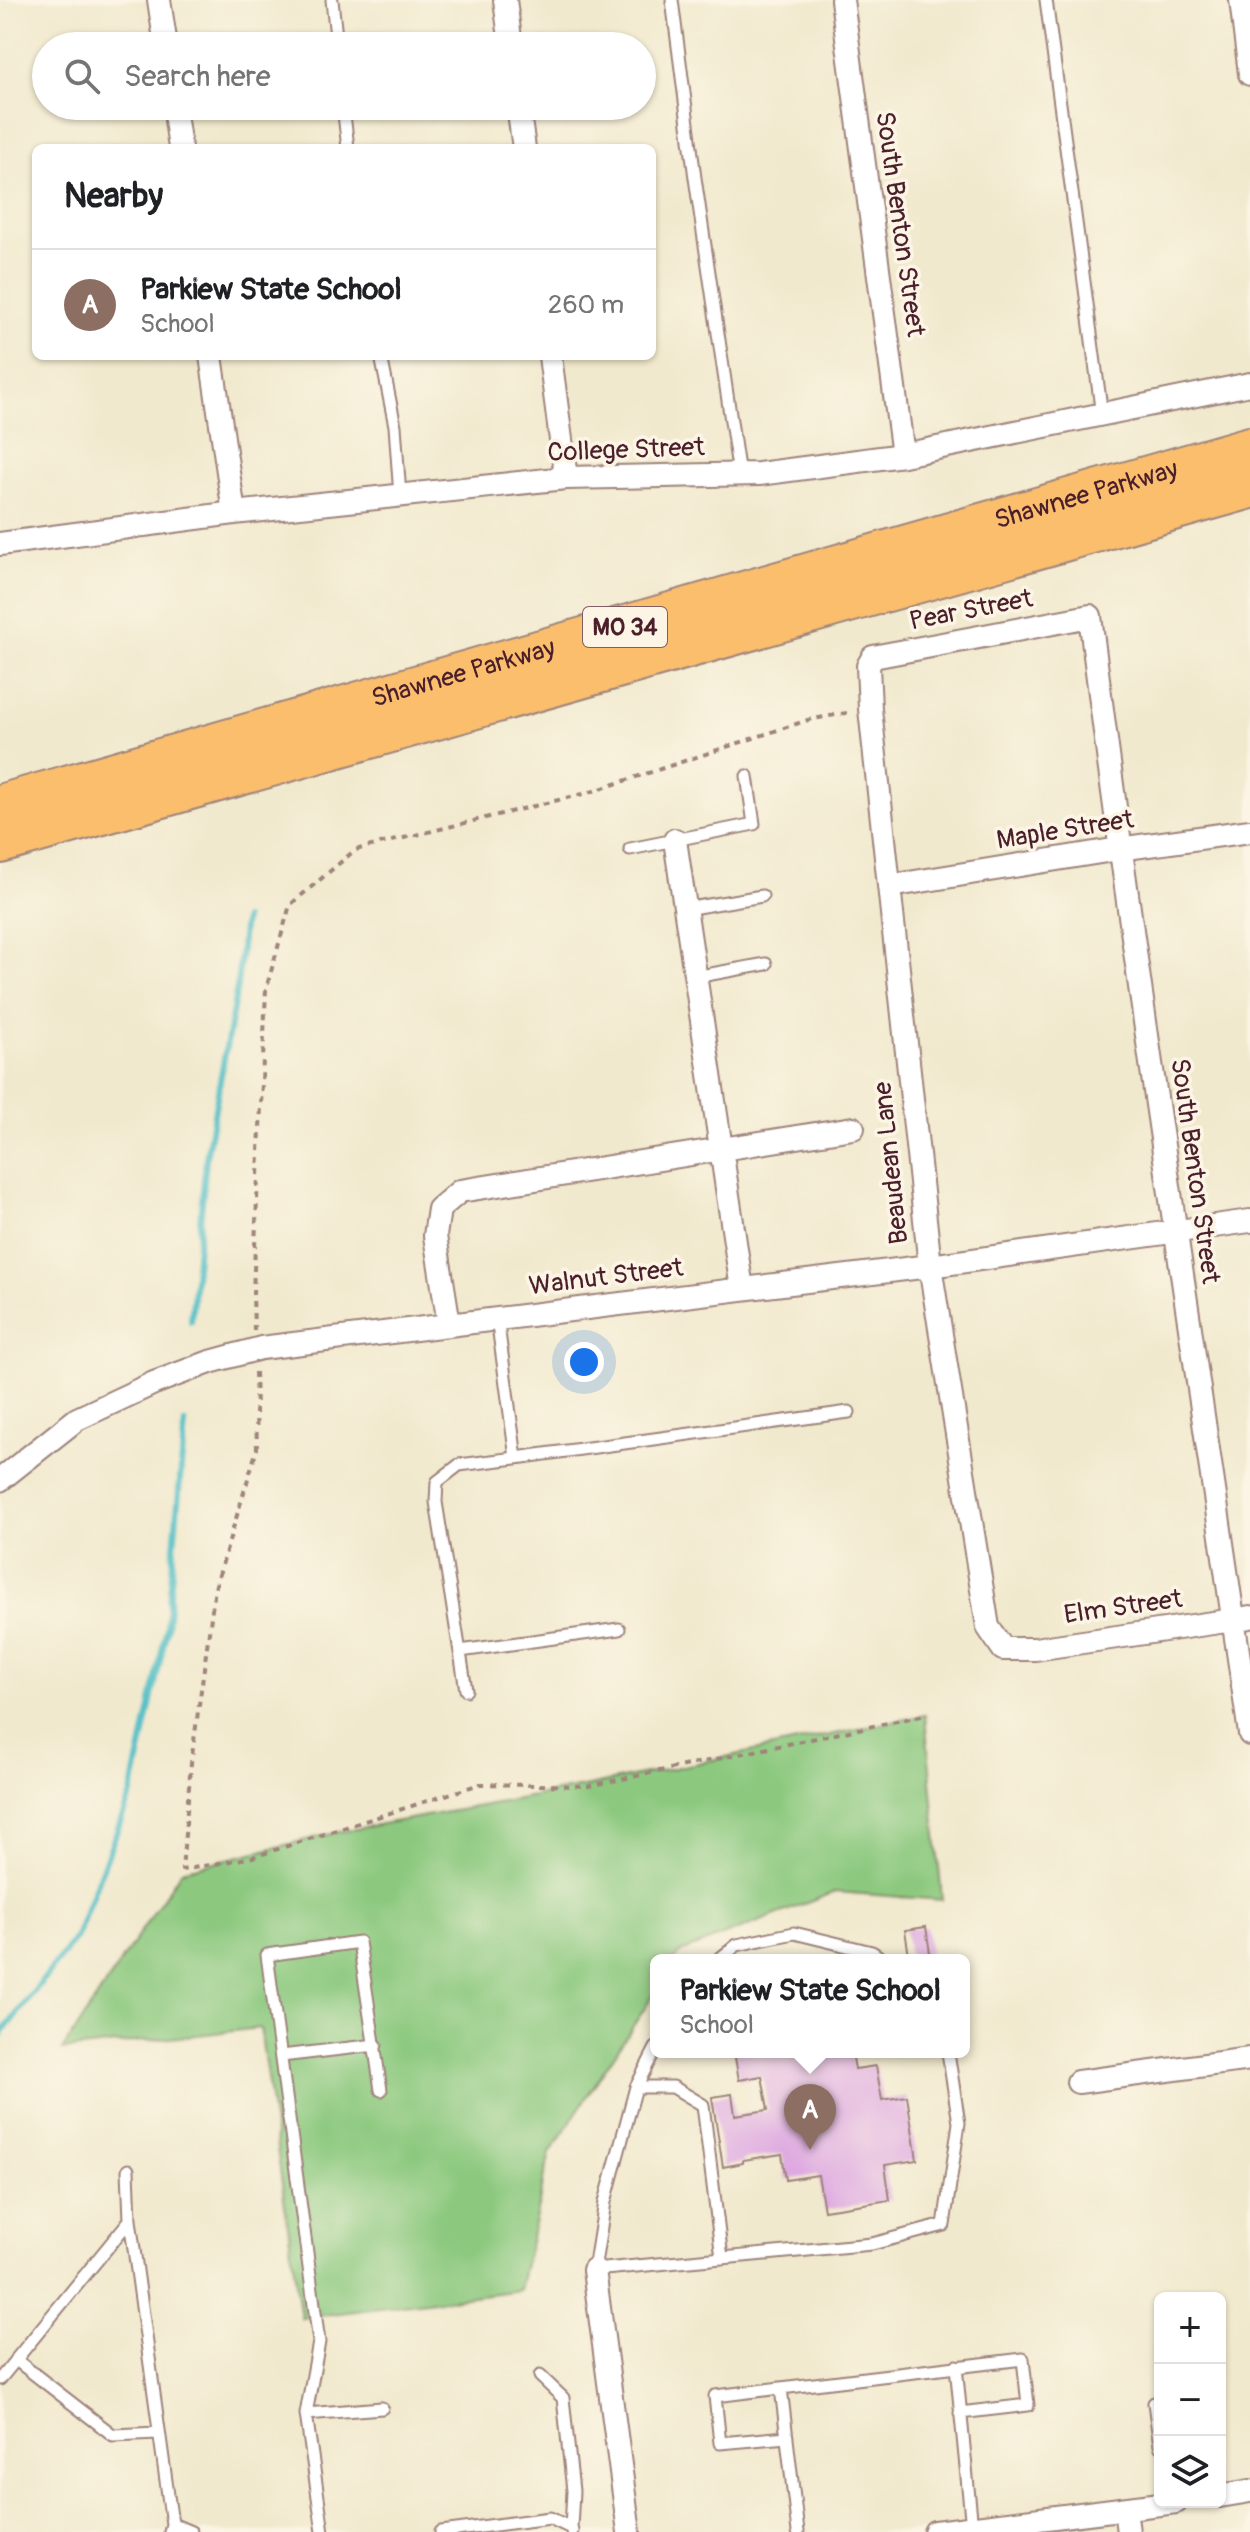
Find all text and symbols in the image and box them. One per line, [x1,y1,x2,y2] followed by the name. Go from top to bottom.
[32,32,656,120] search box
[60,54,104,98] icon: search
[124,58,271,95] text: Search here
[868,109,932,339] street label: South Benton Street
[64,175,163,218] text: Nearby
[140,271,402,308] text: Parkiew State School
[82,289,98,321] text: A
[548,289,624,321] text: 260 m
[140,308,215,340] text: School
[547,431,706,469] street label: College Street
[991,453,1182,536] street label: Shawnee Parkway
[907,582,1036,638] street label: Pear Street
[583,607,667,647] road number: MO 34
[368,632,559,715] street label: Shawnee Parkway
[994,803,1136,857] street label: Maple Street
[1163,1056,1227,1286] street label: South Benton Street
[867,1080,915,1246] street label: Beaudean Lane
[527,1252,685,1302] street label: Walnut Street
[564,1342,604,1382] your location
[1062,1583,1185,1631] street label: Elm Street
[650,1954,970,2058] popup
[679,1972,941,2009] text: Parkiew State School
[679,2009,754,2041] text: School
[784,2084,836,2150] pin: A
[1154,2292,1226,2508] map controls
[1154,2292,1226,2364] button: +
[1154,2364,1226,2436] button: −
[1154,2436,1226,2508] button: layers

